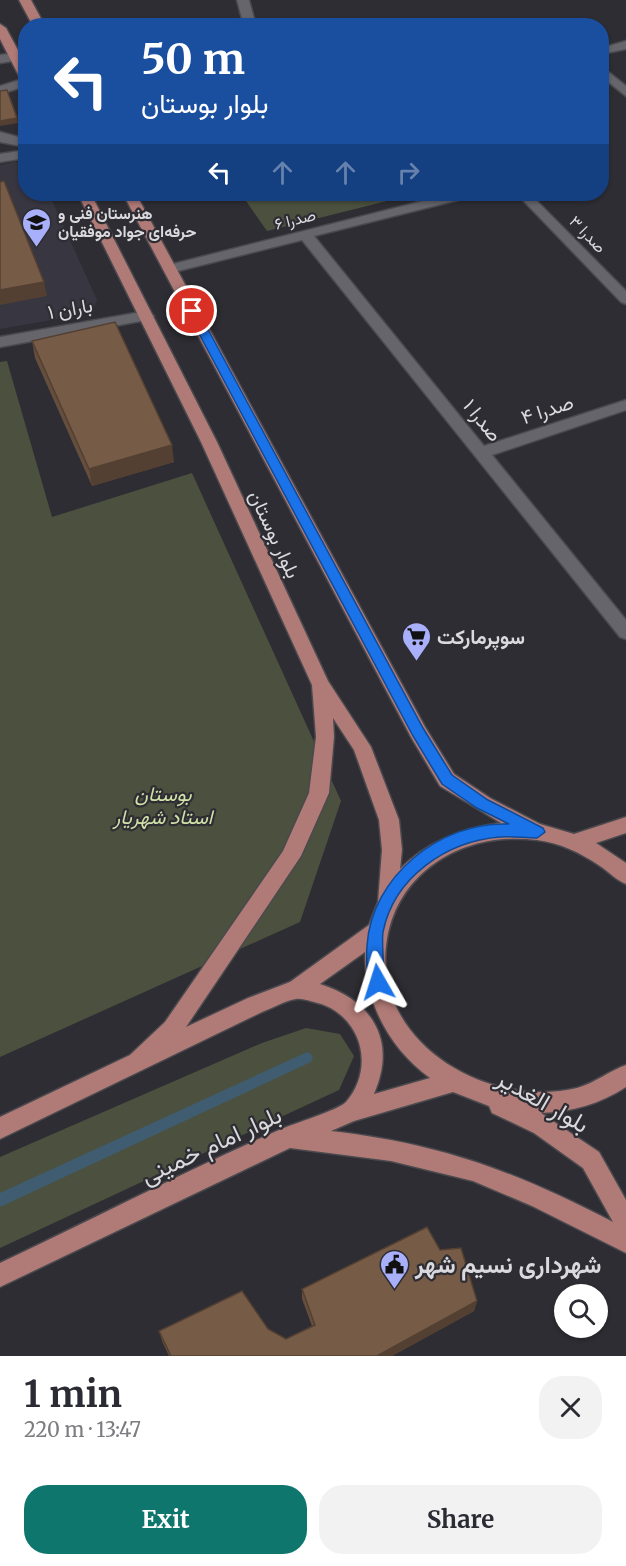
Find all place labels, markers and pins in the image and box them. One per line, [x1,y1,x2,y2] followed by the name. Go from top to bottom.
[58,203,196,242] place label: هنرستان فنی و حرفه‌ای جواد موفقیان
[21,206,53,248] school or university icon: هنرستان فنی و حرفه‌ای جواد موفقیان
[166,285,217,336] pin
[400,620,432,662] supermarket icon: سوپرمارکت
[437,624,525,651] place label: سوپرمارکت
[378,1248,410,1290] public building icon: شهرداری نسیم شهر
[414,1249,601,1281] place label: شهرداری نسیم شهر

